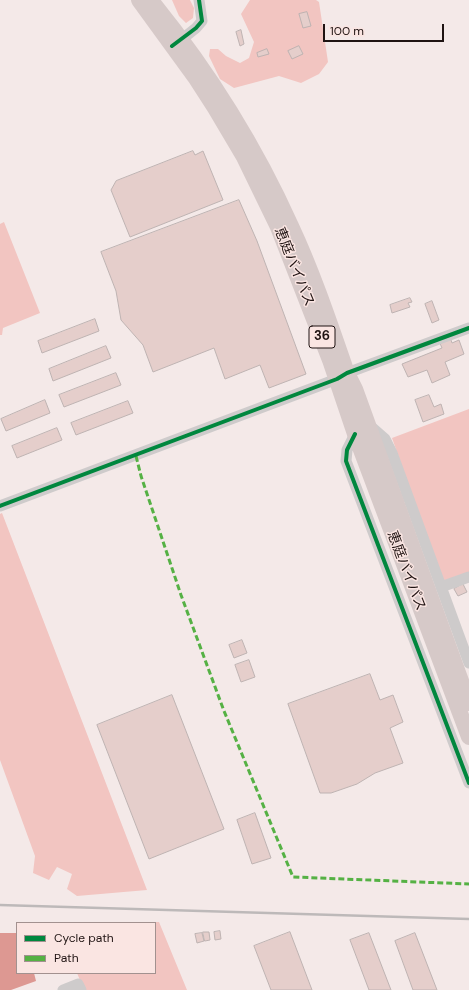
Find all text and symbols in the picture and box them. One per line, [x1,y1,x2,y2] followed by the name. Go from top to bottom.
[325,16,446,42] scale bar
[330,23,364,39] text: 100 m
[270,225,318,309] street label: 恵庭バイパス
[309,326,335,348] road number: 36
[383,529,429,613] street label: 恵庭バイパス
[16,922,156,974] legend
[54,930,114,946] text: Cycle path
[54,950,79,966] text: Path

